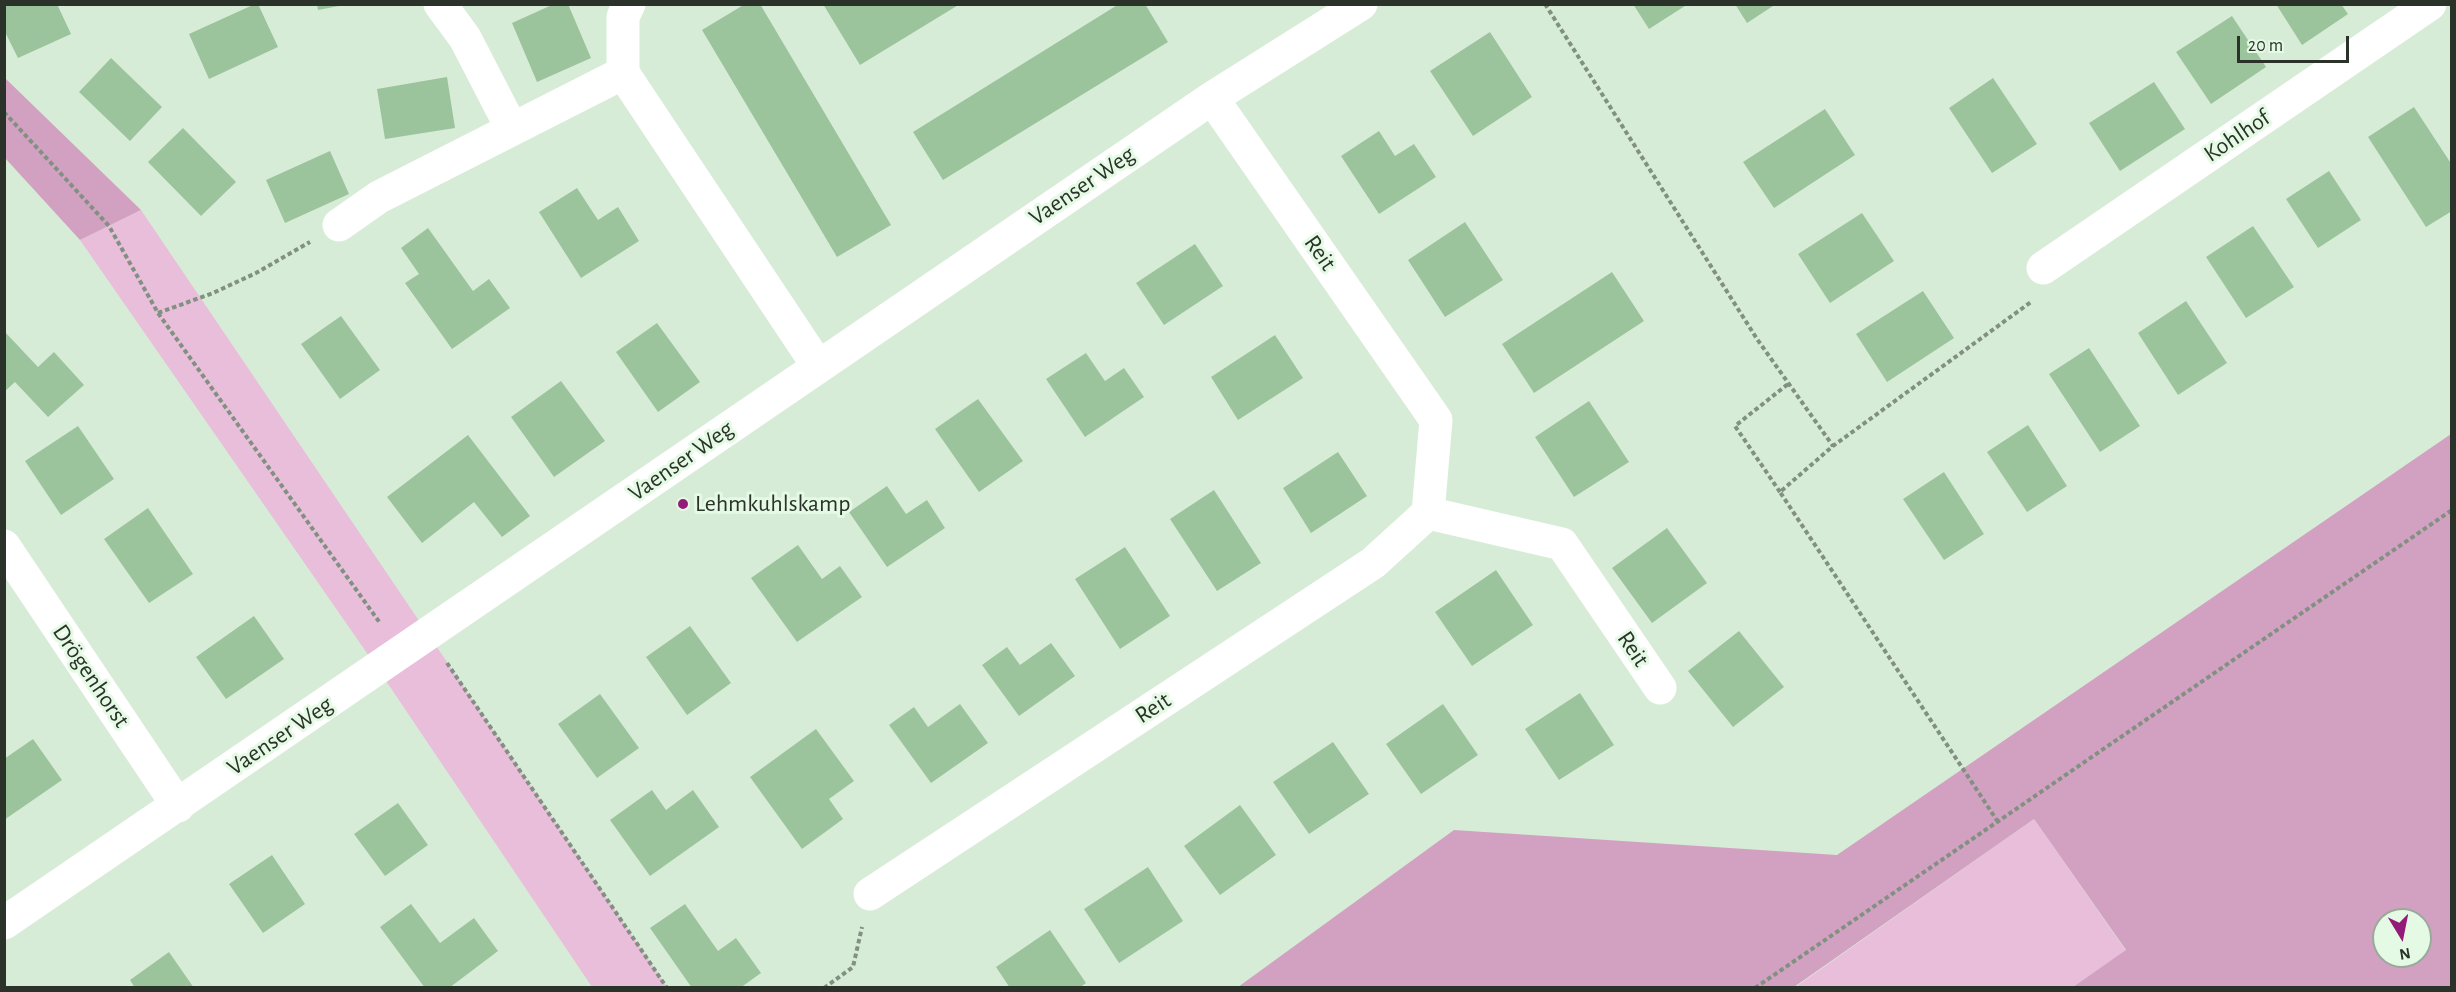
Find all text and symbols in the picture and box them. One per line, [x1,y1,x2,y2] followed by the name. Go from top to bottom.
[2240,24,2352,62] scale bar
[2248,37,2283,55] text: 20 m
[2198,103,2276,169] street label: Kohlhof
[1024,140,1140,232] street label: Vaenser Weg
[1298,230,1342,276] street label: Reit
[623,414,739,508] street label: Vaenser Weg
[695,490,850,518] place label: Lehmkuhlskamp
[676,497,690,511] marker: Lehmkuhlskamp
[46,619,136,733] street label: Drögenhorst
[1611,626,1655,672] street label: Reit
[1130,686,1176,730] street label: Reit
[222,690,338,782] street label: Vaenser Weg
[2372,908,2432,968] north arrow
[2398,945,2412,963] text: N

